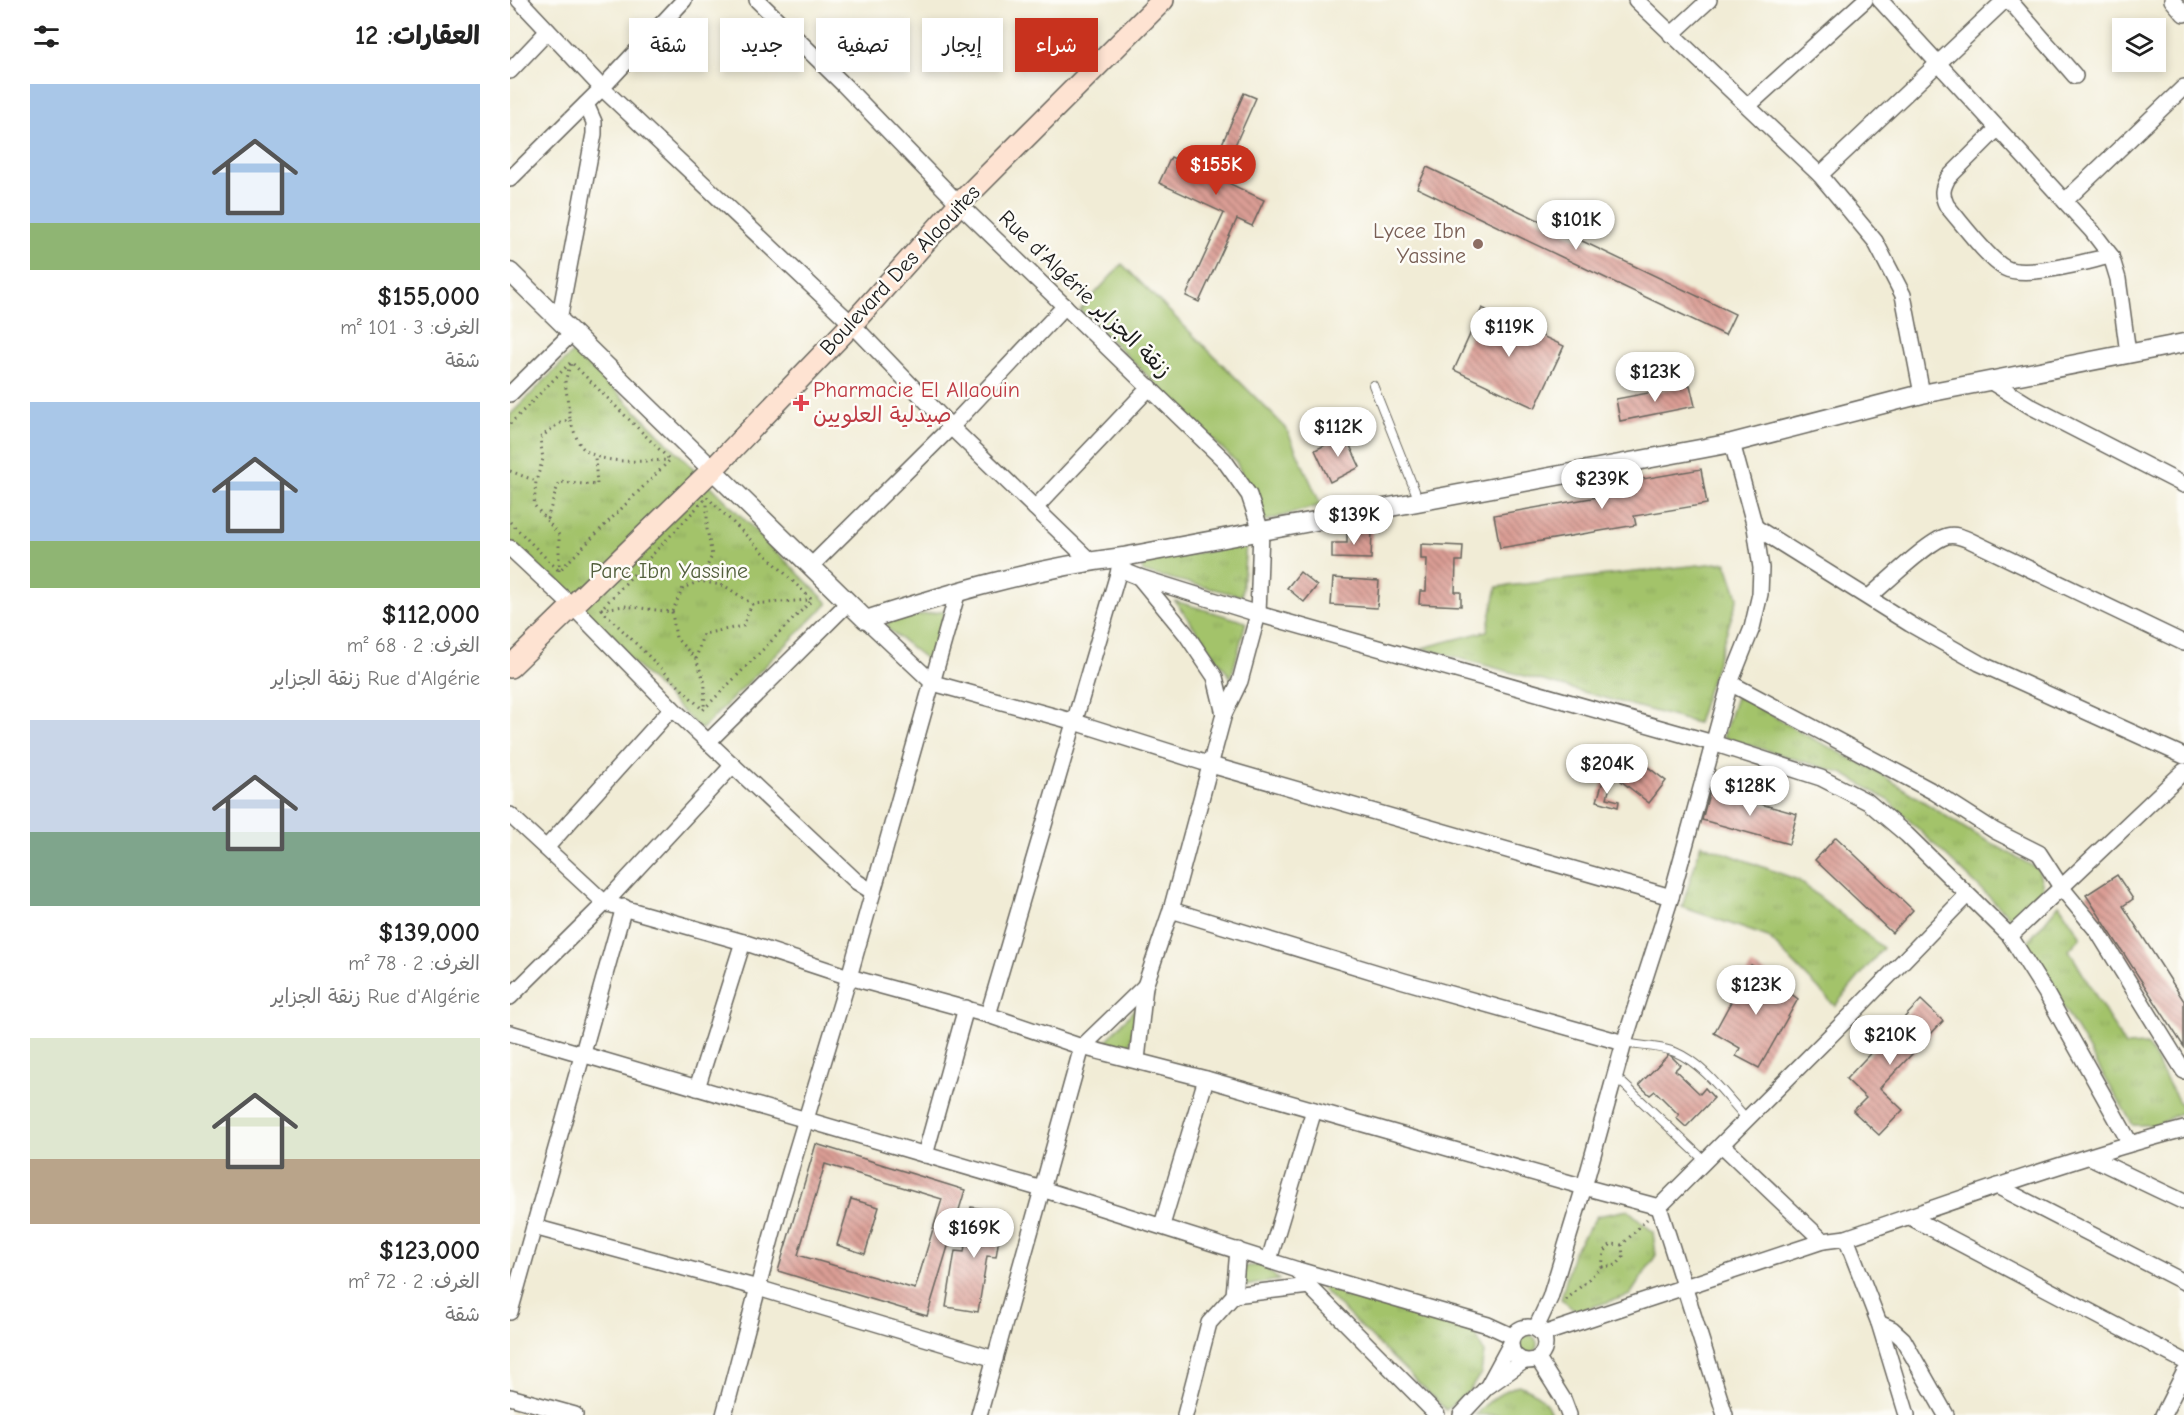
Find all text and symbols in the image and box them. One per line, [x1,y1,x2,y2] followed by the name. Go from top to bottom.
[629,18,708,72] chip: شقة
[720,18,804,72] chip: جديد
[816,18,910,72] chip: تصفية
[922,18,1003,72] chip: إيجار
[1015,18,1098,72] chip: شراء
[2112,18,2166,72] map controls
[2112,18,2166,72] button: layers
[30,20,63,53] icon: filters
[355,21,480,51] text: العقارات: 12
[201,123,309,231] icon: home
[1174,145,1258,196] pin: $155K
[1190,153,1242,176] text: $155K
[814,179,986,361] street label: Boulevard Des Alaouites
[1534,200,1618,251] pin: $101K
[993,205,1177,383] street label: Rue d'Algérie زنقة الجزاير
[1551,208,1601,231] text: $101K
[1373,218,1466,269] place label: Lycee Ibn Yassine
[1471,237,1485,251] marker: Lycee Ibn Yassine
[377,282,480,312] text: $155,000
[1467,307,1551,358] pin: $119K
[1484,315,1534,338] text: $119K
[340,316,480,339] text: الغرف: 3 · 101 m²
[445,349,480,372] text: شقة
[1613,352,1697,403] pin: $123K
[1630,360,1680,383] text: $123K
[813,377,1020,428] place label: Pharmacie El Allaouin صيدلية العلويين
[794,396,808,410] marker: Pharmacie El Allaouin صيدلية العلويين
[1296,407,1380,458] pin: $112K
[1314,415,1362,438] text: $112K
[201,441,309,549] icon: home
[1560,459,1644,510] pin: $239K
[1575,467,1629,490] text: $239K
[1312,495,1396,546] pin: $139K
[1328,503,1380,526] text: $139K
[590,558,748,584] park label: Parc Ibn Yassine
[381,600,480,630] text: $112,000
[347,634,480,657] text: الغرف: 2 · 68 m²
[271,667,480,690] text: Rue d'Algérie زنقة الجزاير
[1565,744,1649,795] pin: $204K
[1580,752,1634,775] text: $204K
[201,759,309,867] icon: home
[1708,766,1792,817] pin: $128K
[1724,774,1776,797] text: $128K
[378,918,480,948] text: $139,000
[348,952,480,975] text: الغرف: 2 · 78 m²
[1714,965,1798,1016] pin: $123K
[1731,973,1781,996] text: $123K
[271,985,480,1008] text: Rue d'Algérie زنقة الجزاير
[1848,1015,1932,1066] pin: $210K
[1864,1023,1916,1046] text: $210K
[201,1077,309,1185] icon: home
[932,1208,1016,1259] pin: $169K
[948,1216,1000,1239] text: $169K
[379,1236,480,1266] text: $123,000
[348,1270,480,1293] text: الغرف: 2 · 72 m²
[445,1303,480,1326] text: شقة

